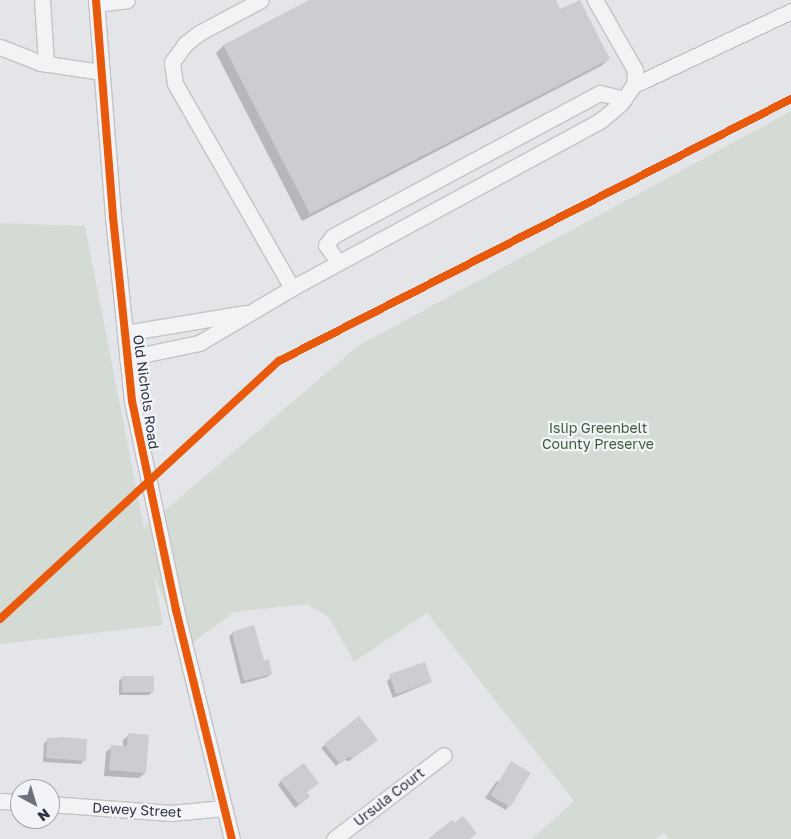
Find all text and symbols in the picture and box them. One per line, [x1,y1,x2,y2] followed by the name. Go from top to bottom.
[130,334,162,450] street label: Old Nichols Road
[542,420,654,452] park label: Islip Greenbelt County Preserve
[350,764,428,830] street label: Ursula Court
[10,779,60,829] north arrow
[92,799,182,821] street label: Dewey Street
[35,805,54,825] text: N

